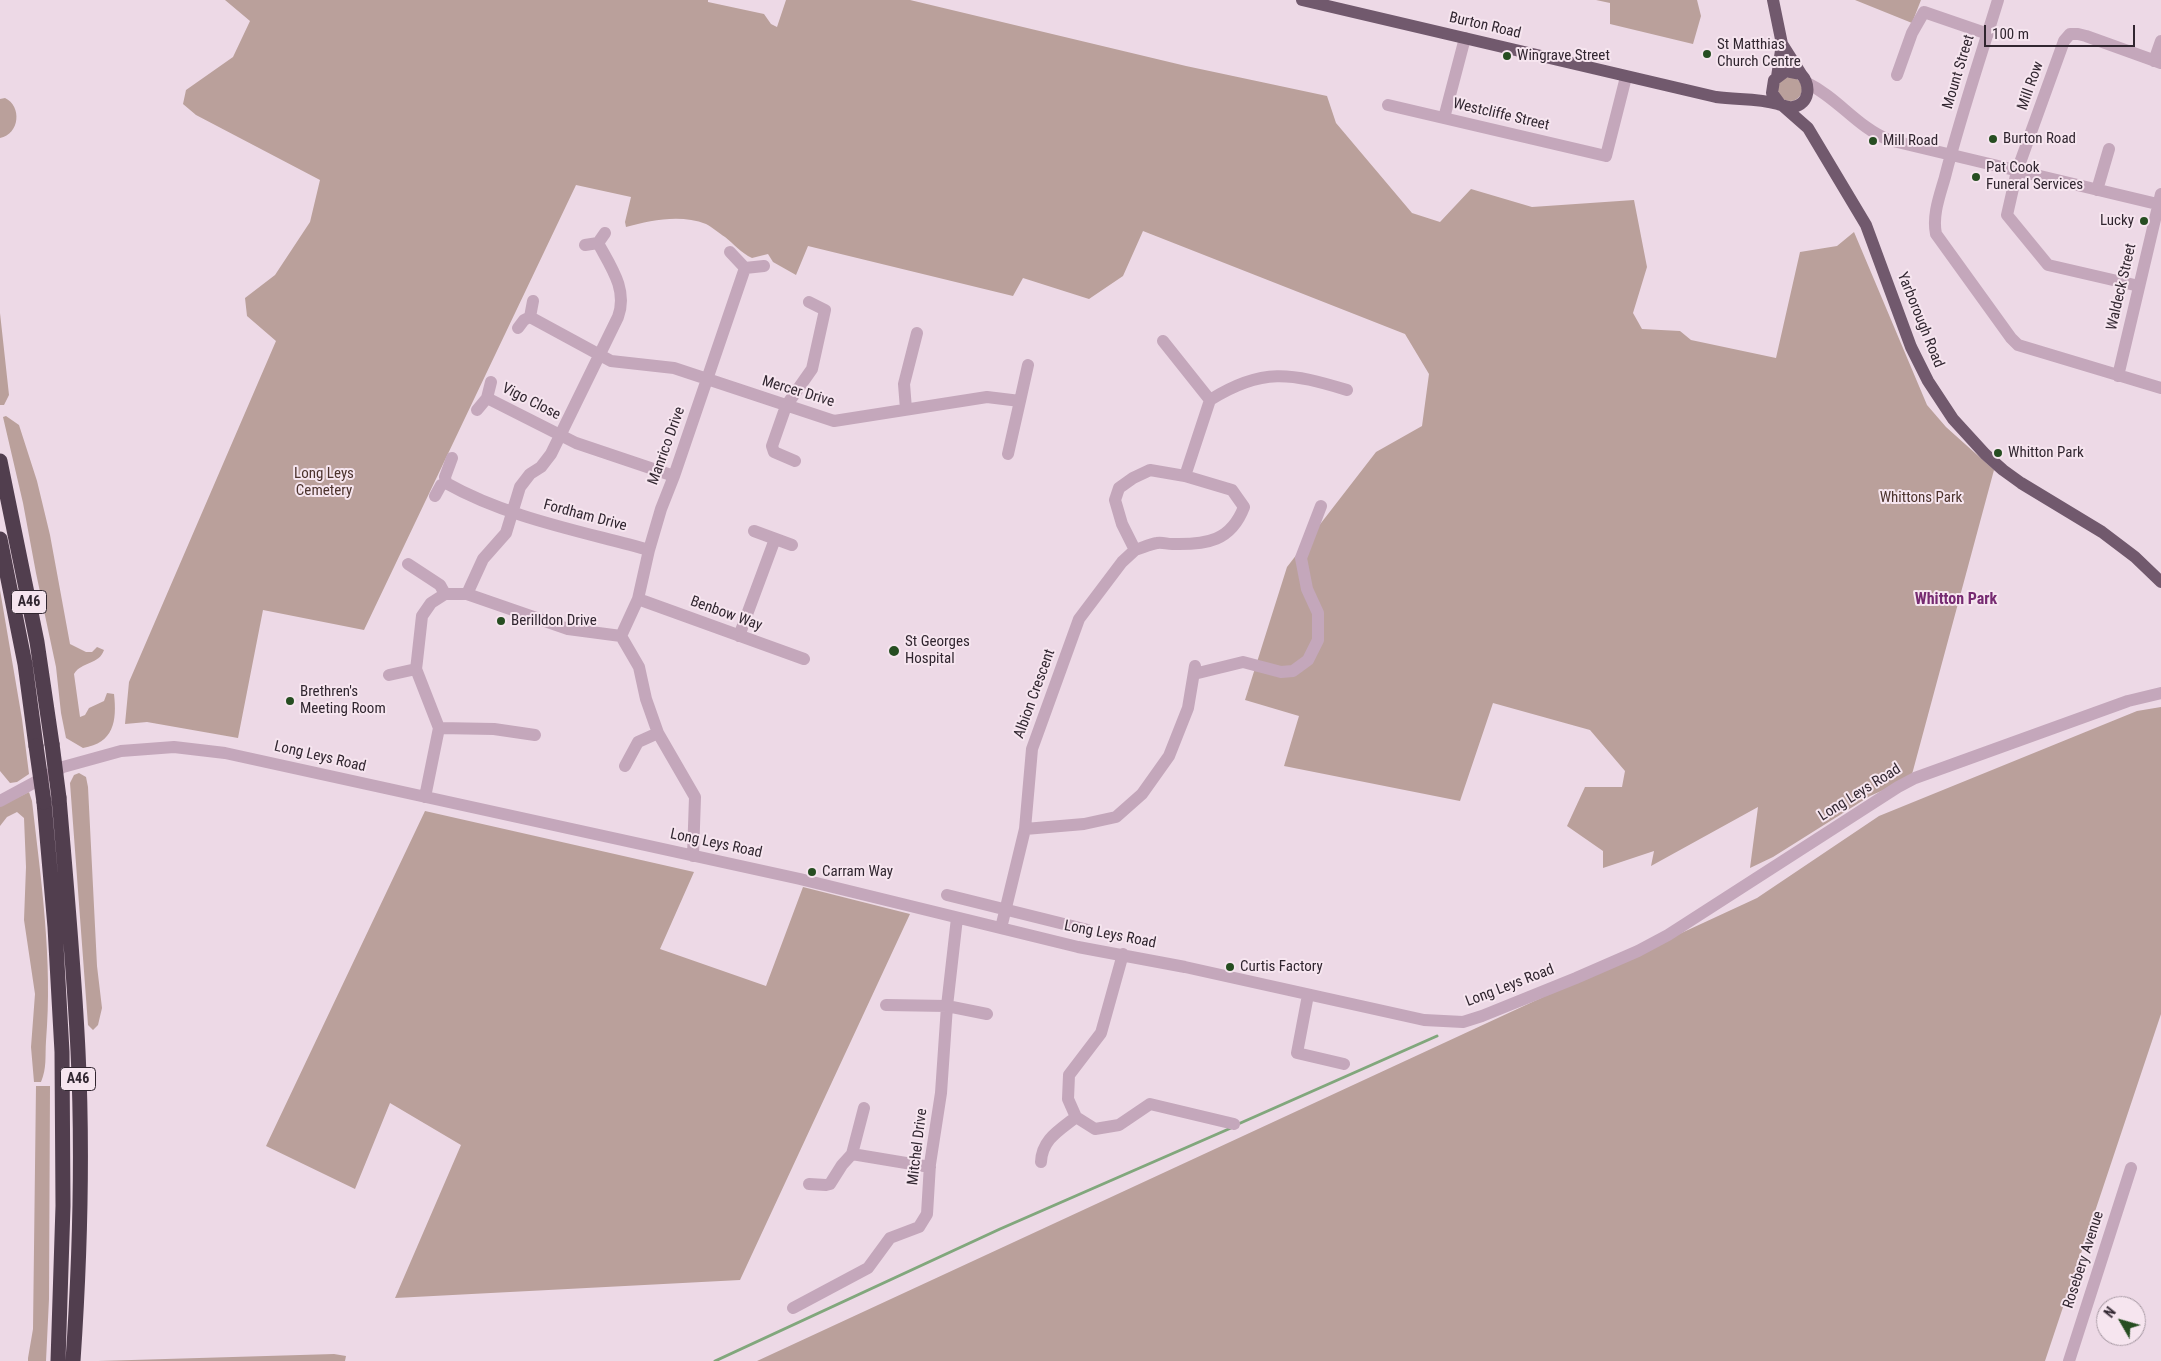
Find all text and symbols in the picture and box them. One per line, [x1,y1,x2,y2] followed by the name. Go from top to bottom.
[1447,9,1523,43] street label: Burton Road
[1986,15,2137,47] scale bar
[1992,25,2029,43] text: 100 m
[1939,33,1979,111] street label: Mount Street
[1717,36,1801,71] place label: St Matthias Church Centre
[1517,47,1610,65] place label: Wingrave Street
[1701,48,1713,60] marker: St Matthias Church Centre
[1501,50,1513,62] marker: Wingrave Street
[2014,59,2048,113] street label: Mill Row
[1451,95,1551,135] street label: Westcliffe Street
[2003,130,2076,148] place label: Burton Road
[1883,132,1938,150] place label: Mill Road
[1987,133,1999,145] marker: Burton Road
[1867,135,1879,147] marker: Mill Road
[1986,159,2083,194] place label: Pat Cook Funeral Services
[1970,171,1982,183] marker: Pat Cook Funeral Services
[2100,212,2134,230] place label: Lucky
[2138,215,2150,227] marker: Lucky
[2103,242,2141,332] street label: Waldeck Street
[1893,270,1947,370] street label: Yarborough Road
[760,372,836,412] street label: Mercer Drive
[499,380,563,424] street label: Vigo Close
[645,405,689,487] street label: Manrico Drive
[2008,444,2084,462] place label: Whitton Park
[1992,447,2004,459] marker: Whitton Park
[294,465,354,500] park label: Long Leys Cemetery
[1880,489,1962,507] park label: Whittons Park
[541,496,629,536] street label: Fordham Drive
[12,590,46,614] road number: A46
[1915,590,1997,610] district label: Whitton Park
[688,593,764,635] street label: Benbow Way
[511,612,597,630] place label: Berilldon Drive
[495,615,507,627] marker: Berilldon Drive
[905,633,970,668] place label: St Georges Hospital
[887,644,901,658] marker: St Georges Hospital
[1011,647,1059,741] street label: Albion Crescent
[300,683,386,718] place label: Brethren's Meeting Room
[284,695,296,707] marker: Brethren's Meeting Room
[272,738,368,776] street label: Long Leys Road
[1816,761,1904,825] street label: Long Leys Road
[668,825,764,863] street label: Long Leys Road
[822,863,893,881] place label: Carram Way
[806,866,818,878] marker: Carram Way
[1062,917,1158,953] street label: Long Leys Road
[1240,958,1323,976] place label: Curtis Factory
[1224,961,1236,973] marker: Curtis Factory
[1463,961,1557,1011] street label: Long Leys Road
[60,1068,96,1090] road number: A46
[904,1108,932,1186] street label: Mitchel Drive
[2060,1209,2108,1311] street label: Rosebery Avenue
[2096,1296,2146,1346] north arrow
[2101,1304,2119,1321] text: N

